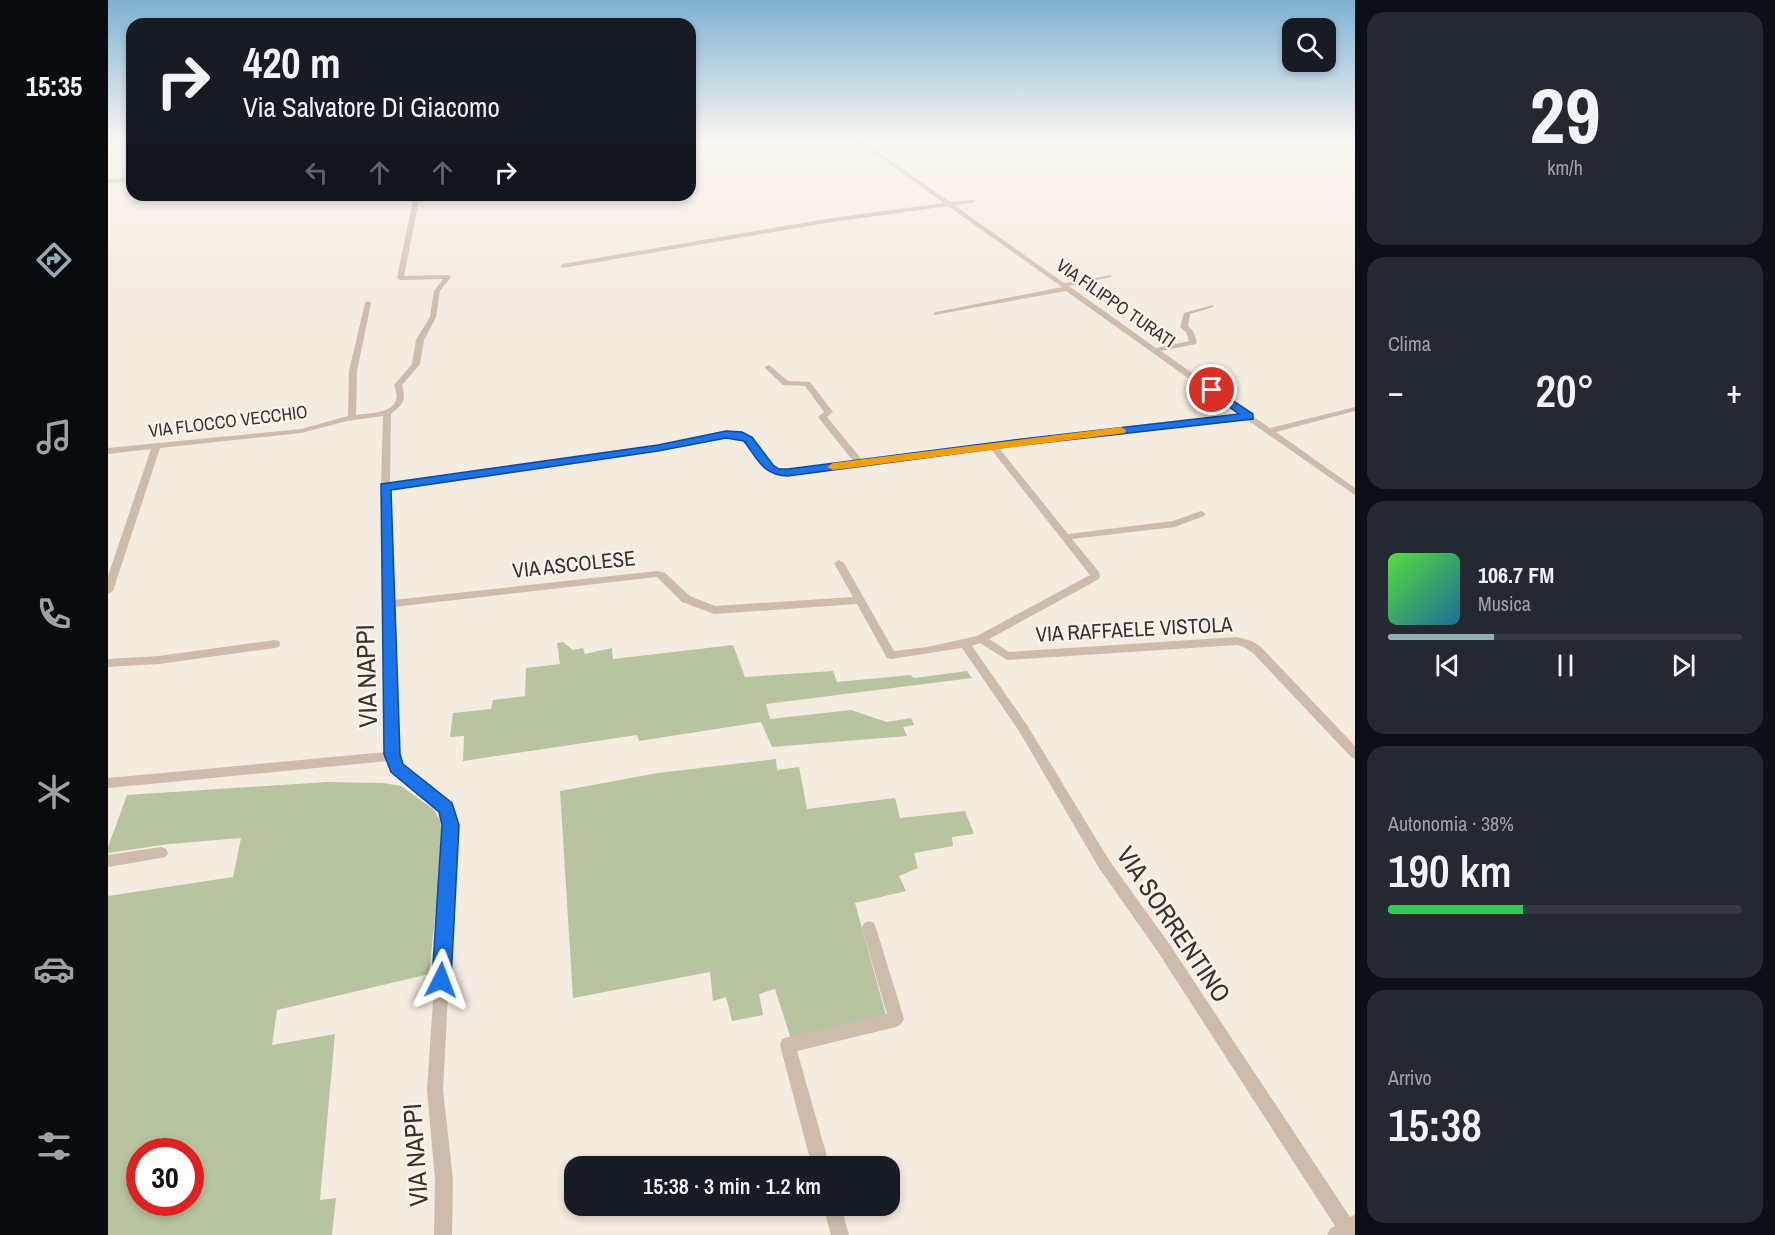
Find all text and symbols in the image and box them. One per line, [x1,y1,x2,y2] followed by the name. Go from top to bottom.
[1282,18,1336,72] map controls
[1282,18,1336,72] button: search
[243,35,341,91] text: 420 m
[144,42,222,120] icon: right
[1529,62,1601,167] text: 29
[26,68,82,104] text: 15:35
[243,89,500,125] text: Via Salvatore Di Giacomo
[1547,154,1583,181] text: km/h
[300,156,333,189] icon: left
[363,156,396,189] icon: ahead
[426,156,459,189] icon: ahead
[489,156,522,189] icon: right
[33,239,75,281] icon: directions
[1052,253,1180,353] street label: VIA FILIPPO TURATI
[1388,330,1431,357] text: Clima
[1535,360,1595,421] text: 20°
[1186,364,1237,415] pin
[1388,369,1404,413] text: −
[1726,369,1742,413] text: +
[1195,373,1228,406] icon: arrive
[147,399,309,443] street label: VIA FLOCCO VECCHIO
[33,416,75,458] icon: music
[511,543,637,585] street label: VIA ASCOLESE
[1478,560,1554,590] text: 106.7 FM
[1478,590,1531,617] text: Musica
[33,593,75,635] icon: phone
[1035,609,1234,649] street label: VIA RAFFAELE VISTOLA
[347,624,385,728] street label: VIA NAPPI
[1431,649,1464,682] icon: previous
[1549,649,1582,682] icon: pause
[1667,649,1700,682] icon: next
[33,771,75,813] icon: climate
[1388,810,1514,837] text: Autonomia · 38%
[1109,839,1239,1009] street label: VIA SORRENTINO
[1388,840,1512,901] text: 190 km
[33,948,75,990] icon: car
[409,948,473,1012] position arrow
[1388,1064,1432,1091] text: Arrivo
[1388,1094,1482,1155] text: 15:38
[394,1102,436,1208] street label: VIA NAPPI
[33,1125,75,1167] icon: filters
[126,1138,204,1216] speed limit sign: 30
[643,1171,821,1201] text: 15:38 · 3 min · 1.2 km

